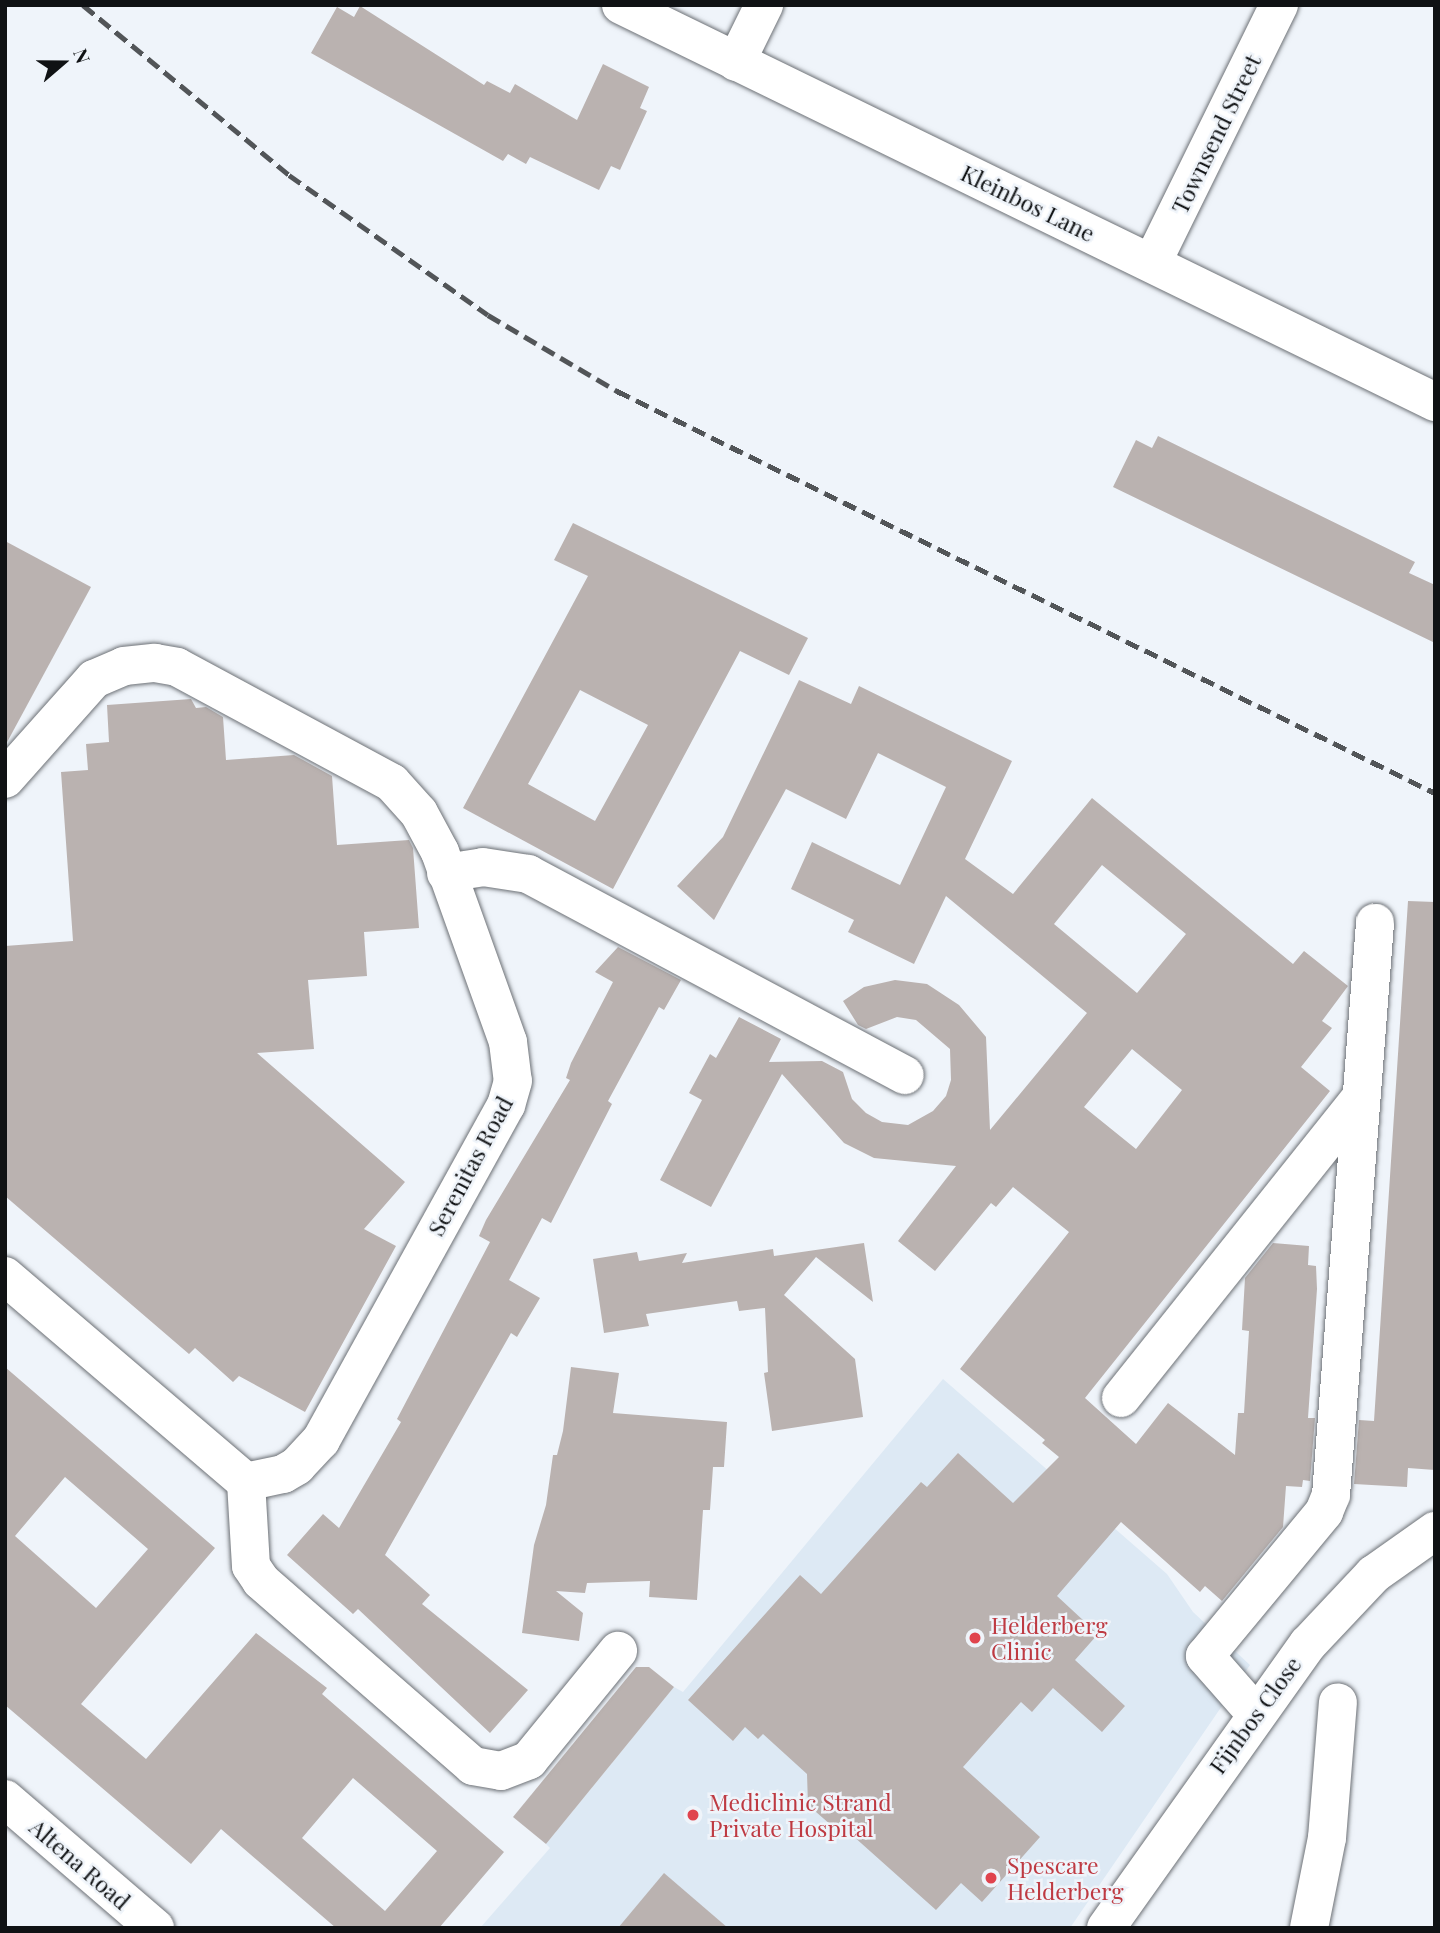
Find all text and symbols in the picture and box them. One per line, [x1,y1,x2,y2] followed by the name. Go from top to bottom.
[28,28,98,98] north arrow
[68,45,97,67] text: N
[1166,50,1266,218] street label: Townsend Street
[957,159,1099,247] street label: Kleinbos Lane
[422,1092,518,1240] street label: Serenitas Road
[991,1611,1108,1665] place label: Helderberg Clinic
[965,1628,985,1648] marker: Helderberg Clinic
[1203,1651,1307,1779] street label: Fijnbos Close
[709,1788,892,1842] place label: Mediclinic Strand Private Hospital
[683,1805,703,1825] marker: Mediclinic Strand Private Hospital
[24,1813,136,1915] street label: Altena Road
[1007,1851,1124,1905] place label: Spescare Helderberg
[981,1868,1001,1888] marker: Spescare Helderberg

